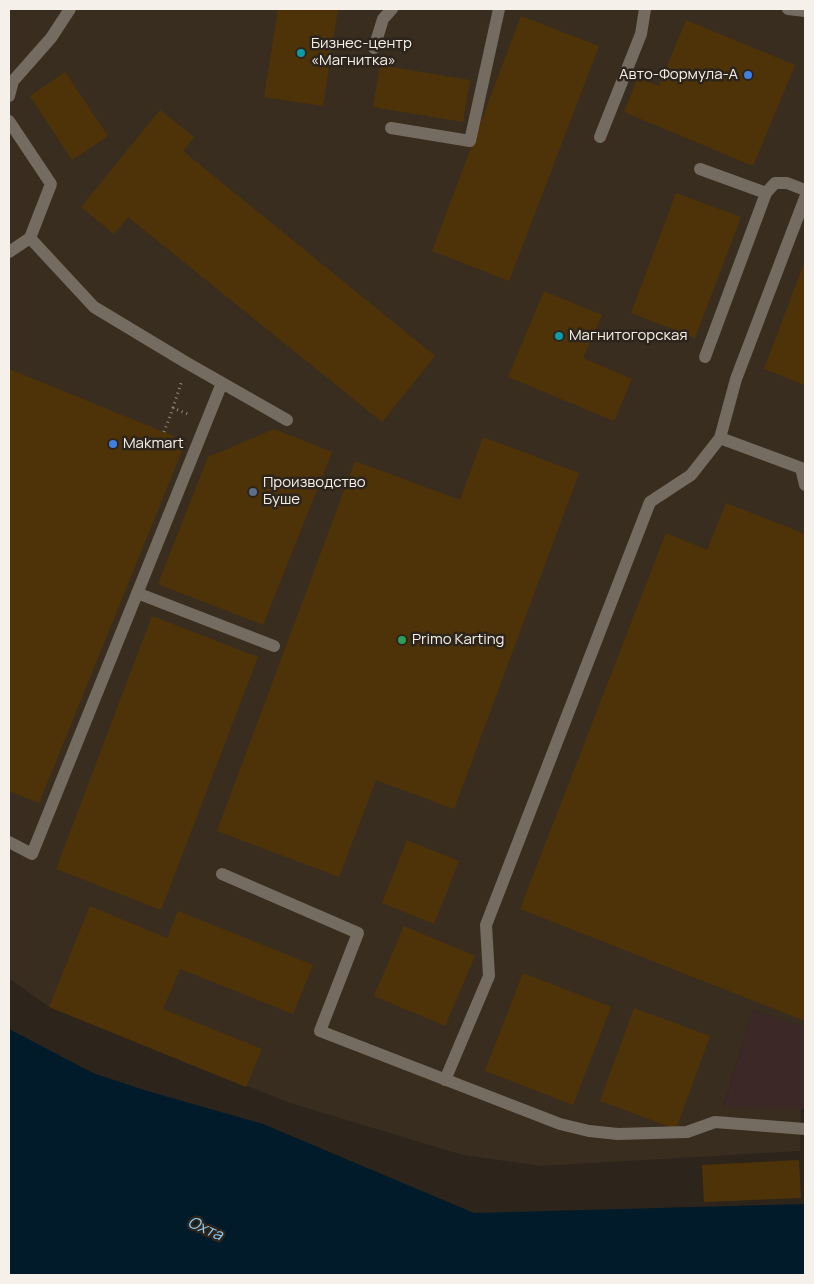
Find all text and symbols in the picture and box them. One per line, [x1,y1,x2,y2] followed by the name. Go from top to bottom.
[311,35,412,70] place label: Бизнес-центр «Магнитка»
[295,47,307,59] marker: Бизнес-центр «Магнитка»
[619,66,738,84] place label: Авто-Формула-А
[742,69,754,81] marker: Авто-Формула-А
[569,327,688,345] place label: Магнитогорская
[553,330,565,342] marker: Магнитогорская
[123,435,184,453] place label: Makmart
[107,438,119,450] marker: Makmart
[263,474,366,509] place label: Производство Буше
[247,486,259,498] marker: Производство Буше
[412,631,504,649] place label: Primo Karting
[396,634,408,646] marker: Primo Karting
[184,1213,226,1245] water label: Охта

